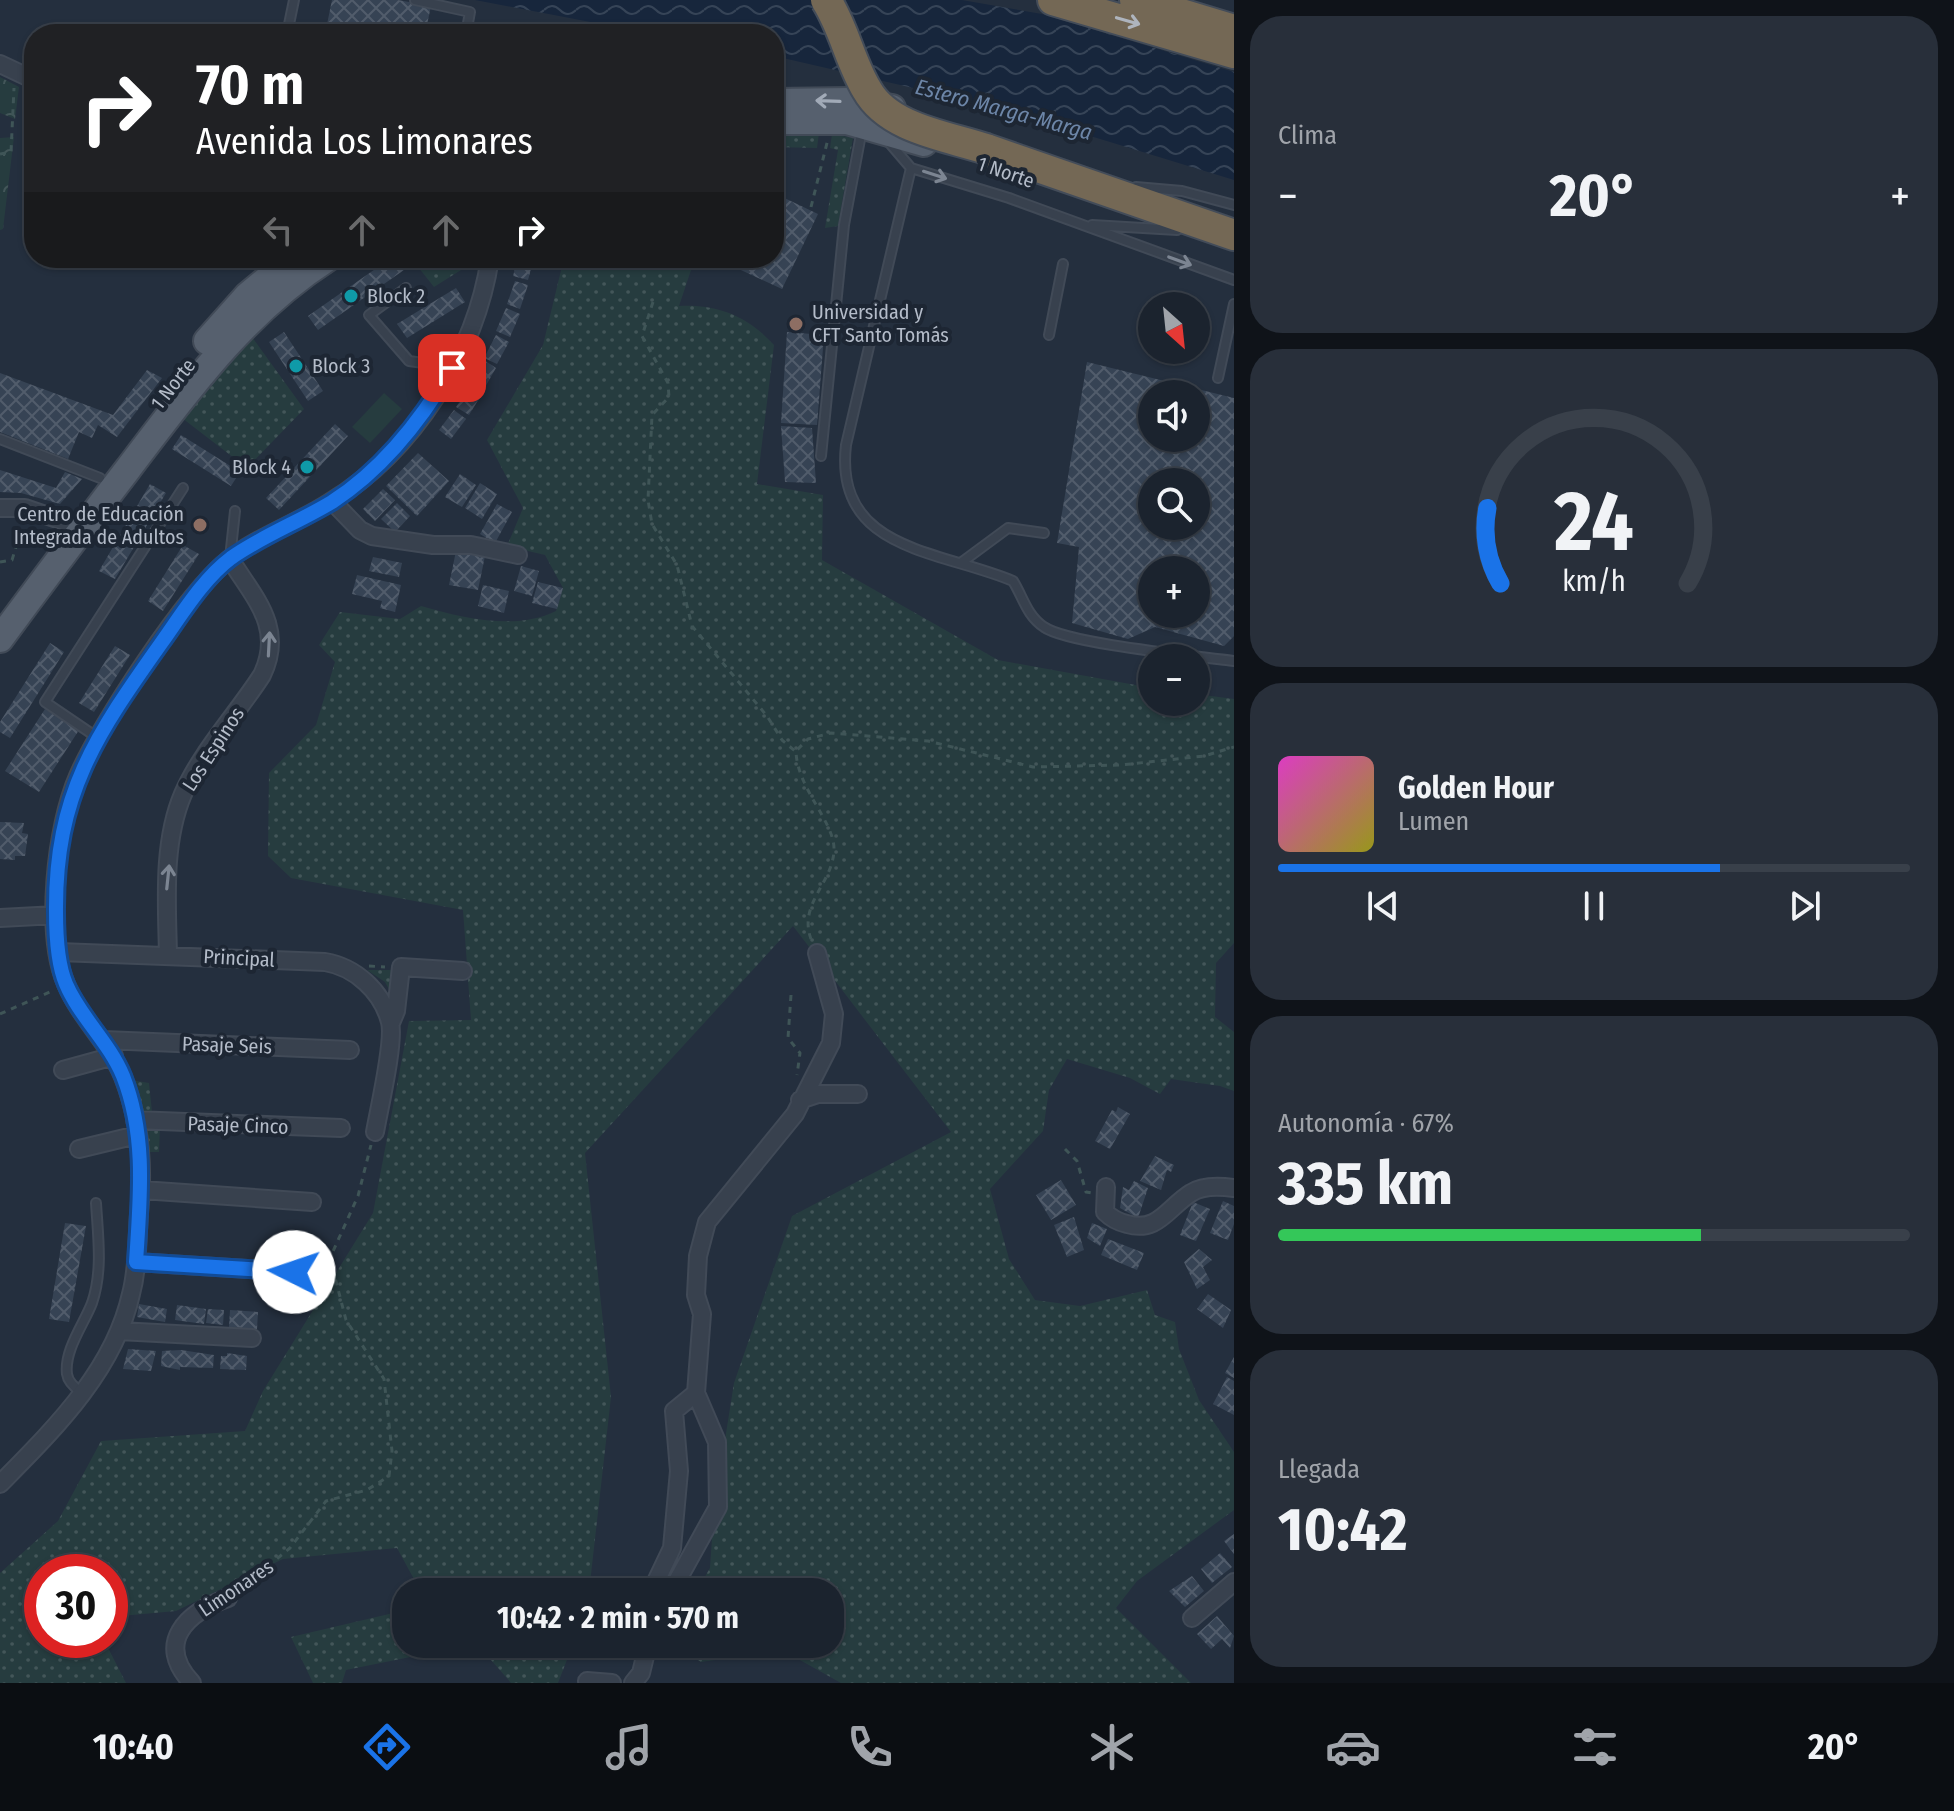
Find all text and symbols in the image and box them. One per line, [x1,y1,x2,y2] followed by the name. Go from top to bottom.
[1115,14,1141,29] one-way arrow
[196,52,304,119] text: 70 m
[64,56,168,160] icon: right
[912,73,1095,146] water label: Estero Marga-Marga
[815,93,842,108] one-way arrow
[196,120,533,164] text: Avenida Los Limonares
[1278,120,1337,151] text: Clima
[975,151,1037,193] street label: 1 Norte
[1550,160,1638,232] text: 20°
[921,168,947,183] one-way arrow
[1278,170,1298,223] text: −
[1890,170,1910,223] text: +
[256,208,300,252] icon: left
[340,208,384,252] icon: ahead
[424,208,468,252] icon: ahead
[508,208,552,252] icon: right
[1167,255,1192,269] one-way arrow
[367,284,425,308] place label: Block 2
[342,287,360,305] marker: Block 2
[1138,292,1210,364] north arrow
[1138,292,1210,716] map controls
[812,300,949,347] place label: Universidad y CFT Santo Tomás
[787,315,805,333] marker: Universidad y CFT Santo Tomás
[418,334,486,402] pin
[430,346,474,390] icon: arrive
[146,354,200,414] street label: 1 Norte
[312,354,370,378] place label: Block 3
[287,357,305,375] marker: Block 3
[1138,380,1210,452] button: sound
[232,455,291,479] place label: Block 4
[298,458,316,476] marker: Block 4
[1138,468,1210,540] button: search
[1553,472,1634,572] text: 24
[14,502,184,549] place label: Centro de Educación Integrada de Adultos
[191,516,209,534] marker: Centro de Educación Integrada de Adultos
[1138,556,1210,628] button: +
[1562,564,1626,599] text: km/h
[262,631,277,658] one-way arrow
[1138,644,1210,716] button: −
[177,703,249,795] street label: Los Espinos
[1398,770,1554,806] text: Golden Hour
[1398,806,1469,837] text: Lumen
[161,864,176,891] one-way arrow
[1361,884,1405,928] icon: previous
[1572,884,1616,928] icon: pause
[1783,884,1827,928] icon: next
[203,944,275,972] street label: Principal
[182,1031,272,1059] street label: Pasaje Seis
[1278,1108,1454,1139] text: Autonomía · 67%
[187,1111,289,1139] street label: Pasaje Cinco
[1278,1148,1453,1220] text: 335 km
[252,1230,336,1314] position arrow
[1278,1454,1360,1485] text: Llegada
[1278,1494,1408,1566] text: 10:42
[24,1554,128,1658] speed limit sign: 30
[194,1554,278,1622] street label: Limonares
[497,1600,739,1636] text: 10:42 · 2 min · 570 m
[359,1719,415,1775] icon: directions
[601,1719,657,1775] icon: music
[842,1719,898,1775] icon: phone
[1084,1719,1140,1775] icon: climate
[1325,1719,1381,1775] icon: car
[1567,1719,1623,1775] icon: filters
[93,1725,174,1769] text: 10:40
[1808,1725,1861,1769] text: 20°

